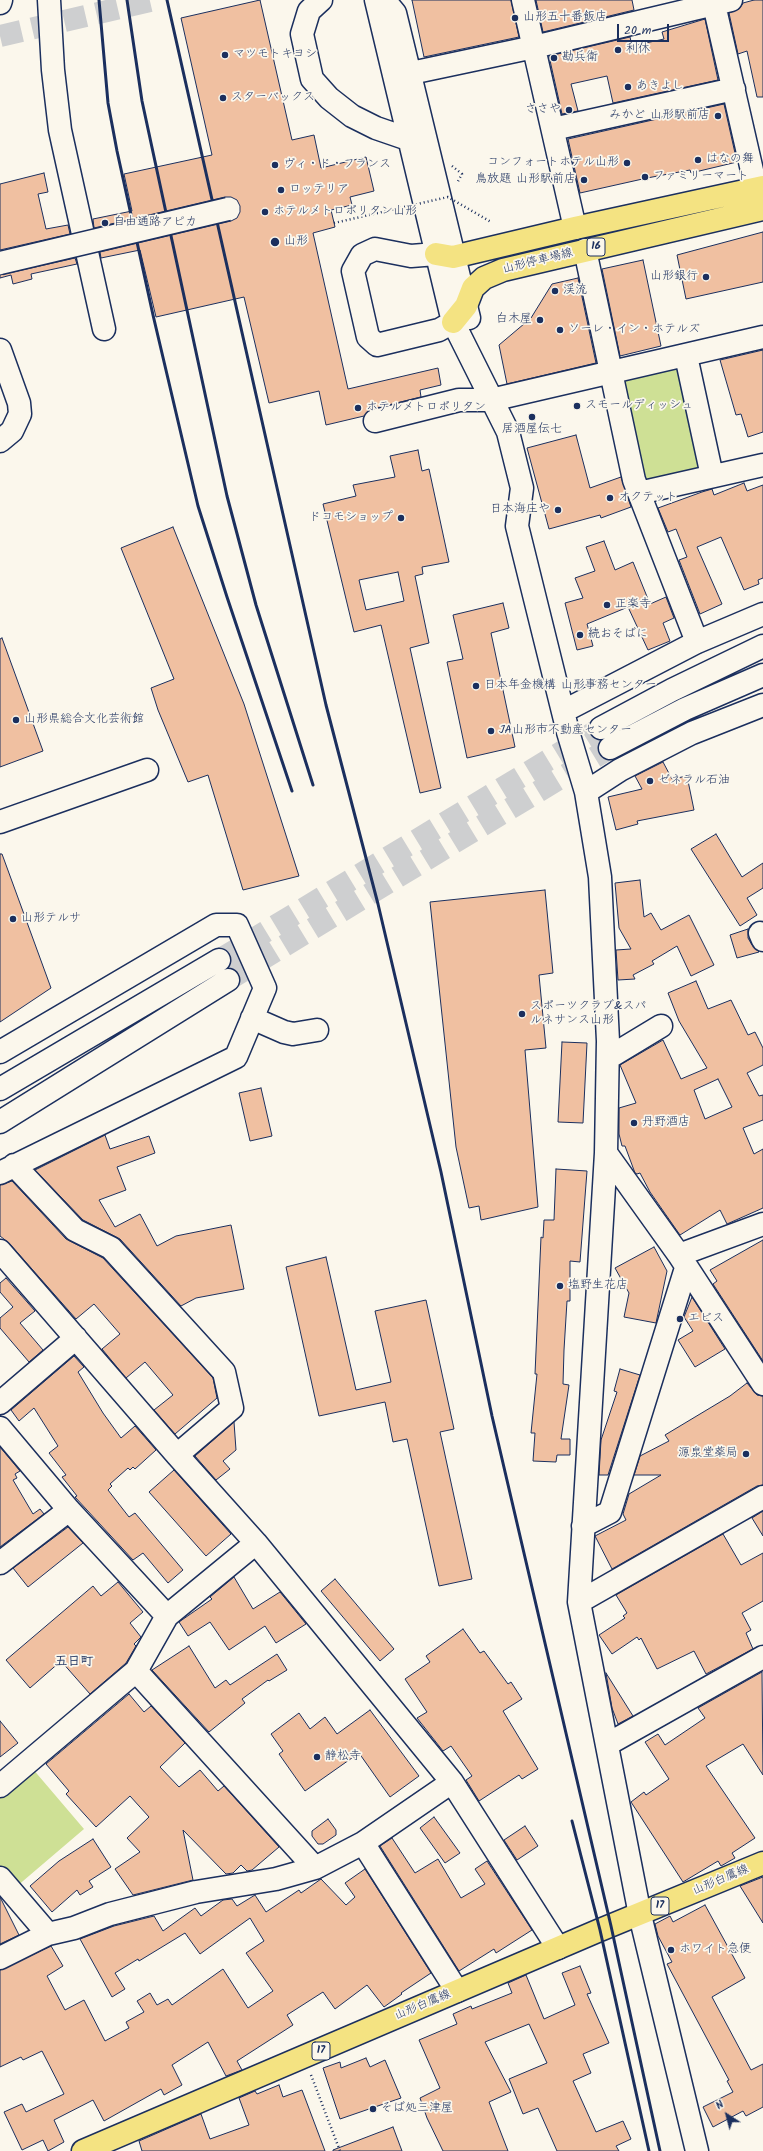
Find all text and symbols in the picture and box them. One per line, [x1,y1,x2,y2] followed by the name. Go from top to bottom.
[523,11,607,25] place label: 山形五十番飯店
[510,13,520,23] marker: 山形五十番飯店
[619,16,671,42] scale bar
[624,21,651,40] text: 20 m
[626,43,650,57] place label: 利休
[613,45,623,55] marker: 利休
[233,48,317,62] place label: マツモトキヨシ
[220,50,230,60] marker: マツモトキヨシ
[562,51,598,65] place label: 勘兵衛
[549,53,559,63] marker: 勘兵衛
[636,80,684,94] place label: あきよし
[623,82,633,92] marker: あきよし
[231,91,315,105] place label: スターバックス
[218,93,228,103] marker: スターバックス
[525,103,561,117] place label: ささや
[564,105,574,115] marker: ささや
[609,109,710,123] place label: みかど 山形駅前店
[713,111,723,121] marker: みかど 山形駅前店
[706,153,754,167] place label: はなの舞
[693,155,703,165] marker: はなの舞
[487,156,619,170] place label: コンフォートホテル山形
[283,158,391,172] place label: ヴィ・ド・フランス
[622,158,632,168] marker: コンフォートホテル山形
[270,160,280,170] marker: ヴィ・ド・フランス
[653,170,749,184] place label: ファミリーマート
[640,172,650,182] marker: ファミリーマート
[475,173,576,187] place label: 鳥放題 山形駅前店
[579,175,589,185] marker: 鳥放題 山形駅前店
[289,183,349,197] place label: ロッテリア
[276,185,286,195] marker: ロッテリア
[273,205,417,219] place label: ホテルメトロポリタン山形
[260,207,270,217] marker: ホテルメトロポリタン山形
[113,216,197,230] place label: 自由通路アピカ
[100,218,110,228] marker: 自由通路アピカ
[284,235,308,249] place label: 山形
[269,236,281,248] marker: 山形
[587,238,605,256] road number: 16
[501,246,575,278] street label: 山形停車場線
[650,270,698,284] place label: 山形銀行
[701,272,711,282] marker: 山形銀行
[563,284,587,298] place label: 渓流
[550,286,560,296] marker: 渓流
[496,313,532,327] place label: 白木屋
[535,315,545,325] marker: 白木屋
[568,323,700,337] place label: ソーレ・イン・ホテルズ
[555,325,565,335] marker: ソーレ・イン・ホテルズ
[585,399,693,413] place label: スモールディッシュ
[366,401,486,415] place label: ホテルメトロポリタン
[572,401,582,411] marker: スモールディッシュ
[353,403,363,413] marker: ホテルメトロポリタン
[527,412,537,422] marker: 居酒屋伝七
[502,423,562,437] place label: 居酒屋伝七
[618,491,678,505] place label: オクテット
[605,493,615,503] marker: オクテット
[490,503,550,517] place label: 日本海庄や
[553,505,563,515] marker: 日本海庄や
[309,511,393,525] place label: ドコモショップ
[396,513,406,523] marker: ドコモショップ
[615,598,651,612] place label: 正楽寺
[602,600,612,610] marker: 正楽寺
[588,628,648,642] place label: 続おそばに
[575,630,585,640] marker: 続おそばに
[484,679,657,693] place label: 日本年金機構 山形事務センター
[471,681,481,691] marker: 日本年金機構 山形事務センター
[24,713,144,727] place label: 山形県総合文化芸術館
[11,715,21,725] marker: 山形県総合文化芸術館
[499,724,632,738] place label: JA山形市不動産センター
[486,726,496,736] marker: JA山形市不動産センター
[658,774,730,788] place label: ゼネラル石油
[645,776,655,786] marker: ゼネラル石油
[21,912,81,926] place label: 山形テルサ
[8,914,18,924] marker: 山形テルサ
[530,1000,646,1028] place label: スポーツクラブ&スパ ルネサンス山形
[517,1009,527,1019] marker: スポーツクラブ&スパ ルネサンス山形
[642,1116,690,1130] place label: 丹野酒店
[629,1118,639,1128] marker: 丹野酒店
[568,1279,628,1293] place label: 塩野生花店
[555,1281,565,1291] marker: 塩野生花店
[688,1312,724,1326] place label: エビス
[675,1314,685,1324] marker: エビス
[678,1447,738,1461] place label: 源泉堂薬局
[741,1449,751,1459] marker: 源泉堂薬局
[55,1655,93,1671] district label: 五日町
[325,1750,361,1764] place label: 静松寺
[312,1752,322,1762] marker: 静松寺
[691,1863,751,1899] street label: 山形白鷹線
[651,1897,669,1915] road number: 17
[679,1943,751,1957] place label: ホワイト急便
[666,1945,676,1955] marker: ホワイト急便
[393,1988,453,2024] street label: 山形白鷹線
[312,2042,330,2060] road number: 17
[707,2095,747,2135] north arrow
[712,2096,728,2115] text: N
[381,2102,453,2116] place label: そば処三津屋
[368,2104,378,2114] marker: そば処三津屋

